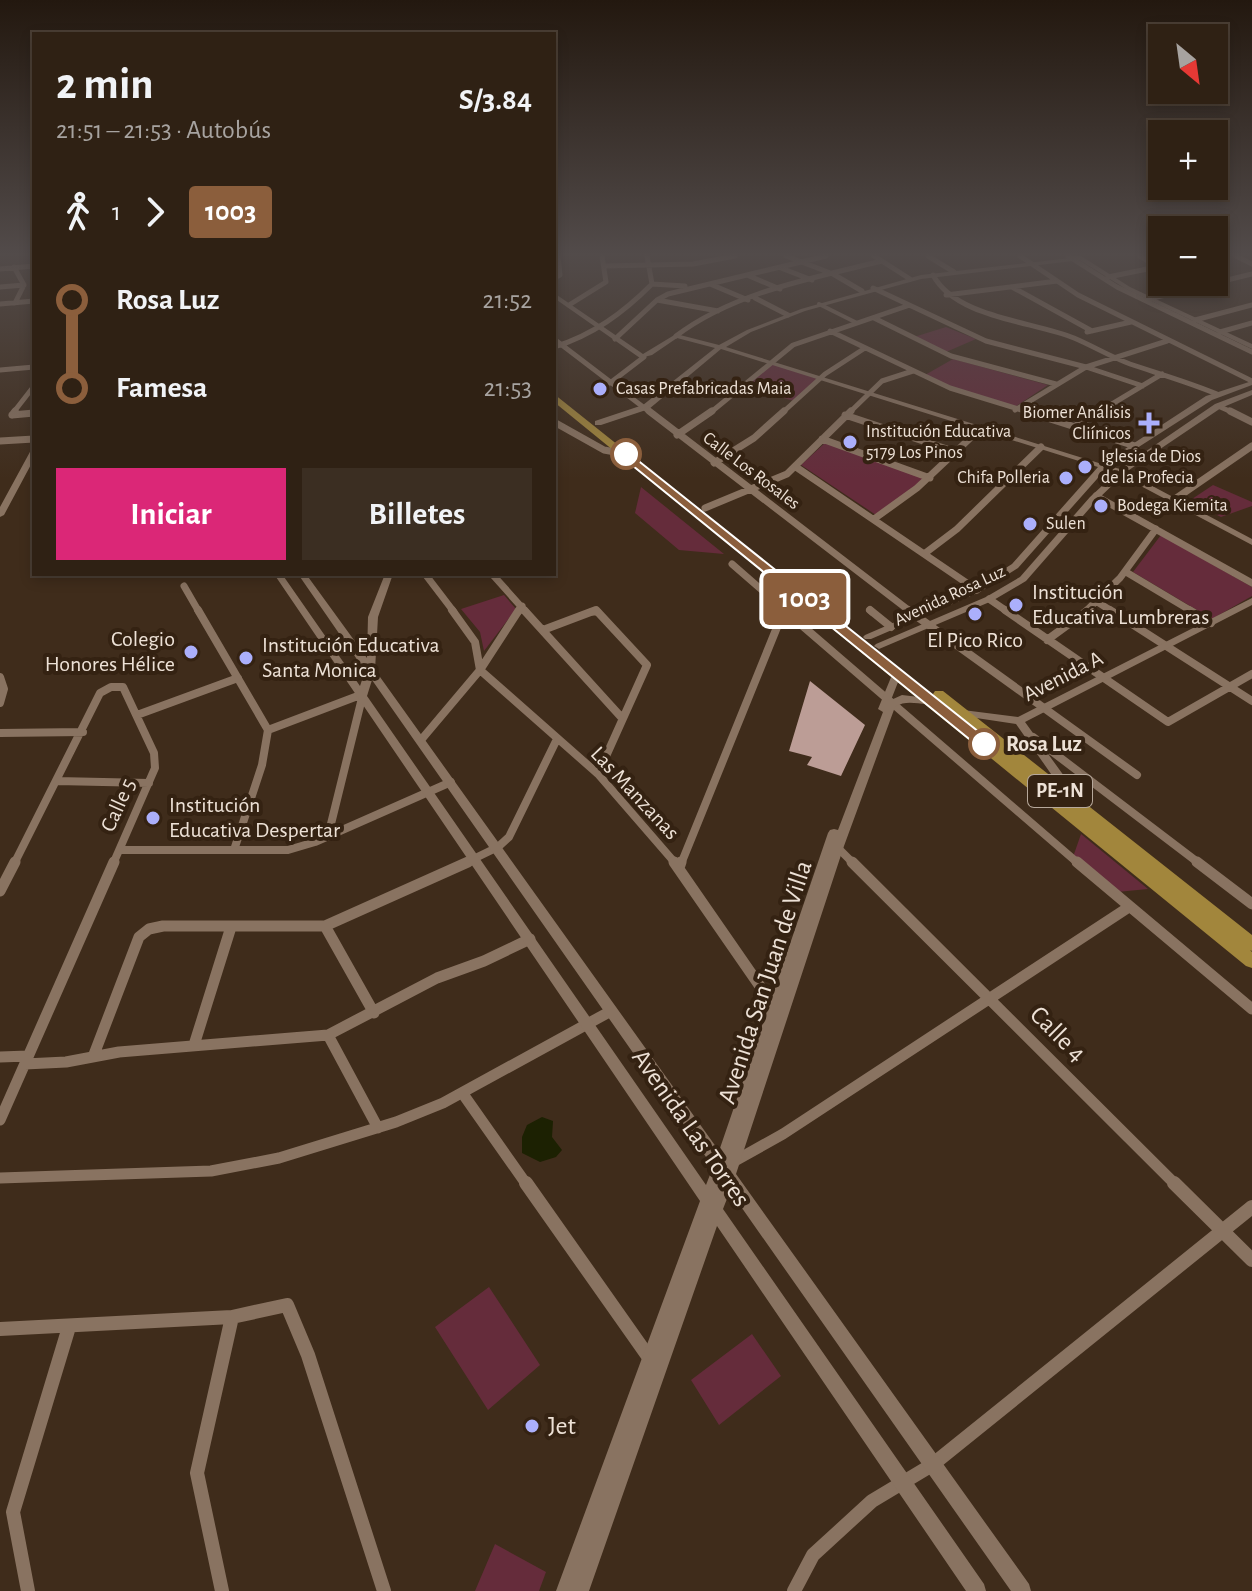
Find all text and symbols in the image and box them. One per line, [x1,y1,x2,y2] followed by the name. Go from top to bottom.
[1148,24,1228,104] north arrow
[1148,24,1228,296] map controls
[56,63,154,107] text: 2 min
[459,85,532,115] text: S/3.84
[56,117,271,143] text: 21:51 – 21:53 · Autobús
[1148,120,1228,200] button: +
[56,190,100,234] icon: walk
[133,190,177,234] icon: forward
[205,198,256,226] text: 1003
[112,199,121,225] text: 1
[1148,216,1228,296] button: −
[116,285,219,315] text: Rosa Luz
[483,287,532,313] text: 21:52
[116,373,208,403] text: Famesa
[484,375,532,401] text: 21:53
[591,380,609,398] marker: Casas Prefabricadas Maia
[616,380,792,398] place label: Casas Prefabricadas Maia
[1023,404,1131,443] place label: Biomer Análisis Cliínicos
[1138,412,1160,434] marker: Biomer Análisis Cliínicos
[866,423,1011,462] place label: Institución Educativa 5179 Los Pinos
[699,429,803,513] street label: Calle Los Rosales
[841,433,859,451] marker: Institución Educativa 5179 Los Pinos
[611,439,641,469] unlabelled marker
[1101,448,1201,487] place label: Iglesia de Dios de la Profecia
[1076,458,1094,476] marker: Iglesia de Dios de la Profecia
[56,468,286,560] button: Iniciar
[302,468,532,560] button: Billetes
[957,469,1050,487] place label: Chifa Polleria
[1057,469,1075,487] marker: Chifa Polleria
[1092,497,1110,515] marker: Bodega Kiemita
[1117,497,1228,515] place label: Bodega Kiemita
[1021,515,1039,533] marker: Sulen
[1046,515,1086,533] place label: Sulen
[892,562,1008,630] street label: Avenida Rosa Luz
[749,573,861,625] line badge: 1003
[1032,581,1209,628] place label: Institución Educativa Lumbreras
[779,585,831,613] text: 1003
[1007,596,1025,614] marker: Institución Educativa Lumbreras
[966,605,984,623] marker: El Pico Rico
[45,628,175,675] place label: Colegio Honores Hélice
[927,629,1023,651] place label: El Pico Rico
[262,634,440,681] place label: Institución Educativa Santa Monica
[182,643,200,661] marker: Colegio Honores Hélice
[1020,647,1107,705] street label: Avenida A
[237,649,255,667] marker: Institución Educativa Santa Monica
[969,729,999,759] marker: Rosa Luz
[1006,733,1082,755] place label: Rosa Luz
[587,742,683,844] street label: Las Manzanas
[97,775,139,835] street label: Calle 5
[1028,775,1092,807] road number: PE-1N
[169,794,340,841] place label: Institución Educativa Despertar
[144,809,162,827] marker: Institución Educativa Despertar
[713,857,817,1107] street label: Avenida San Juan de Villa
[1025,1001,1091,1067] street label: Calle 4
[627,1045,755,1211] street label: Avenida Las Torres
[548,1413,576,1439] place label: Jet
[523,1417,541,1435] marker: Jet

